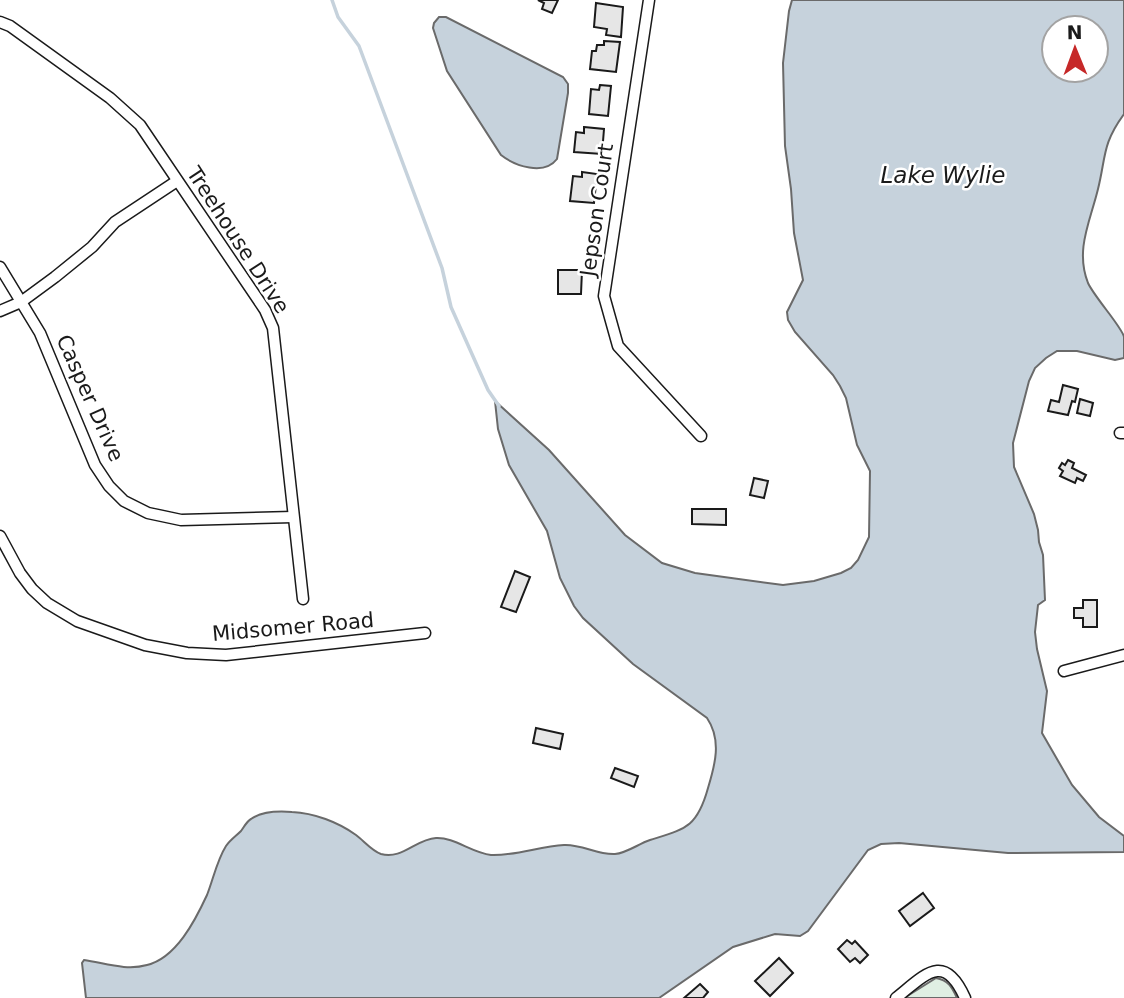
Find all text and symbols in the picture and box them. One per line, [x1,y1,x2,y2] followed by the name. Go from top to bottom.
[1040,14,1110,84] north arrow
[1067,21,1083,43] text: N
[576,142,618,280] street label: Jepson Court
[181,161,294,318] street label: Treehouse Drive
[881,162,1005,188] water label: Lake Wylie
[51,331,129,465] street label: Casper Drive
[211,608,375,646] street label: Midsomer Road

